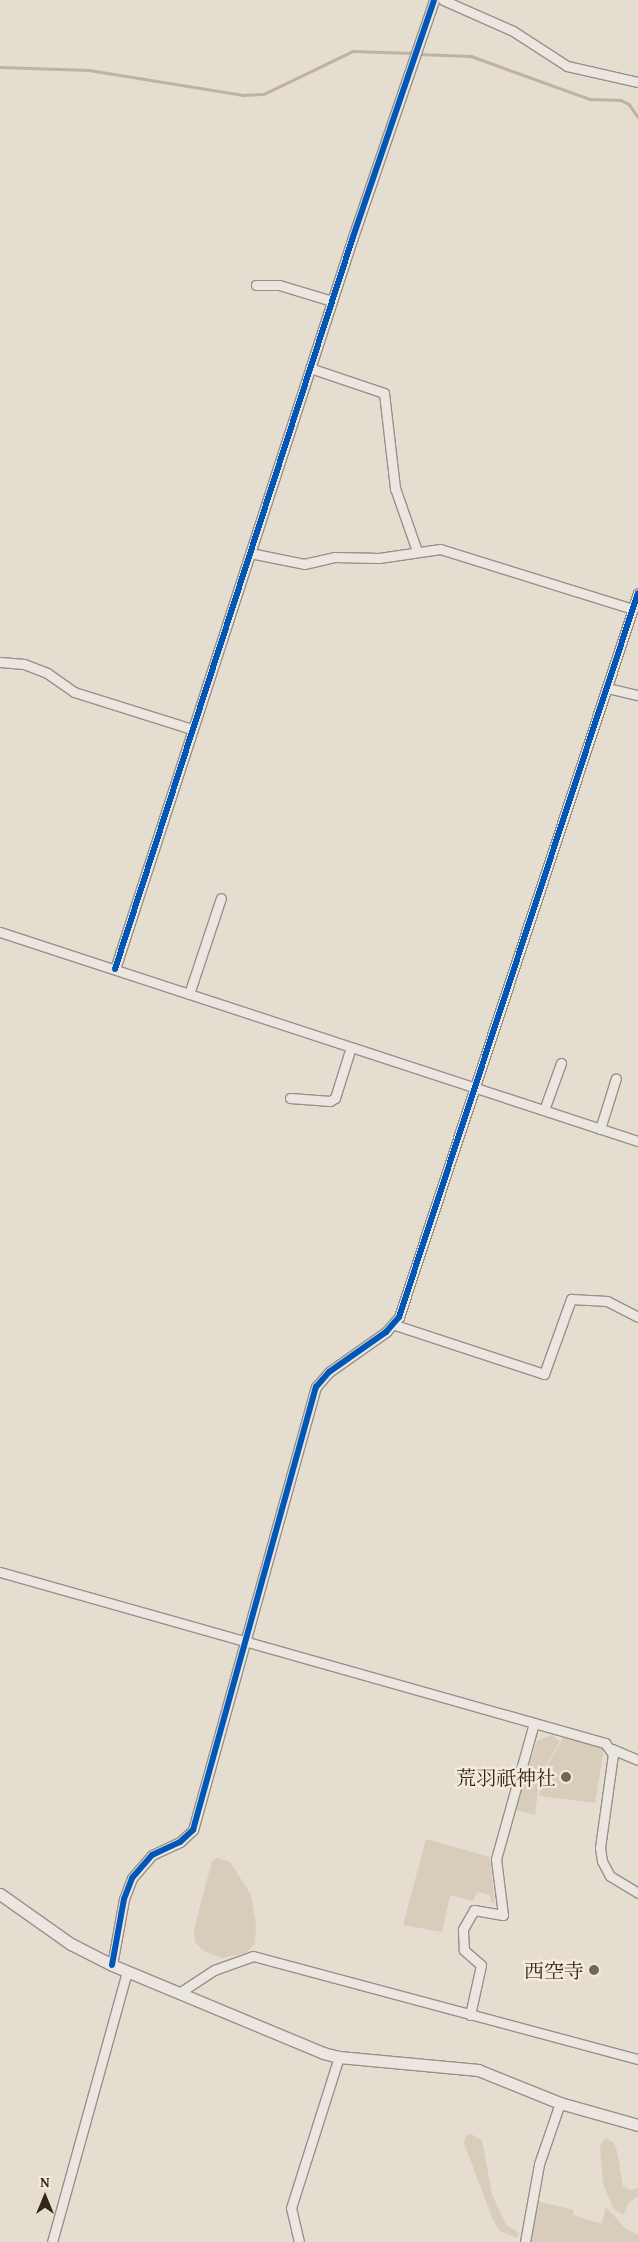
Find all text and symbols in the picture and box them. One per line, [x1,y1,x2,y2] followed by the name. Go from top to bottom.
[456,1765,556,1789] place label: 荒羽祇神社
[560,1771,572,1783] marker: 荒羽祇神社
[524,1958,584,1982] place label: 西空寺
[588,1964,600,1976] marker: 西空寺
[20,2172,70,2222] north arrow
[40,2172,50,2192] text: N

